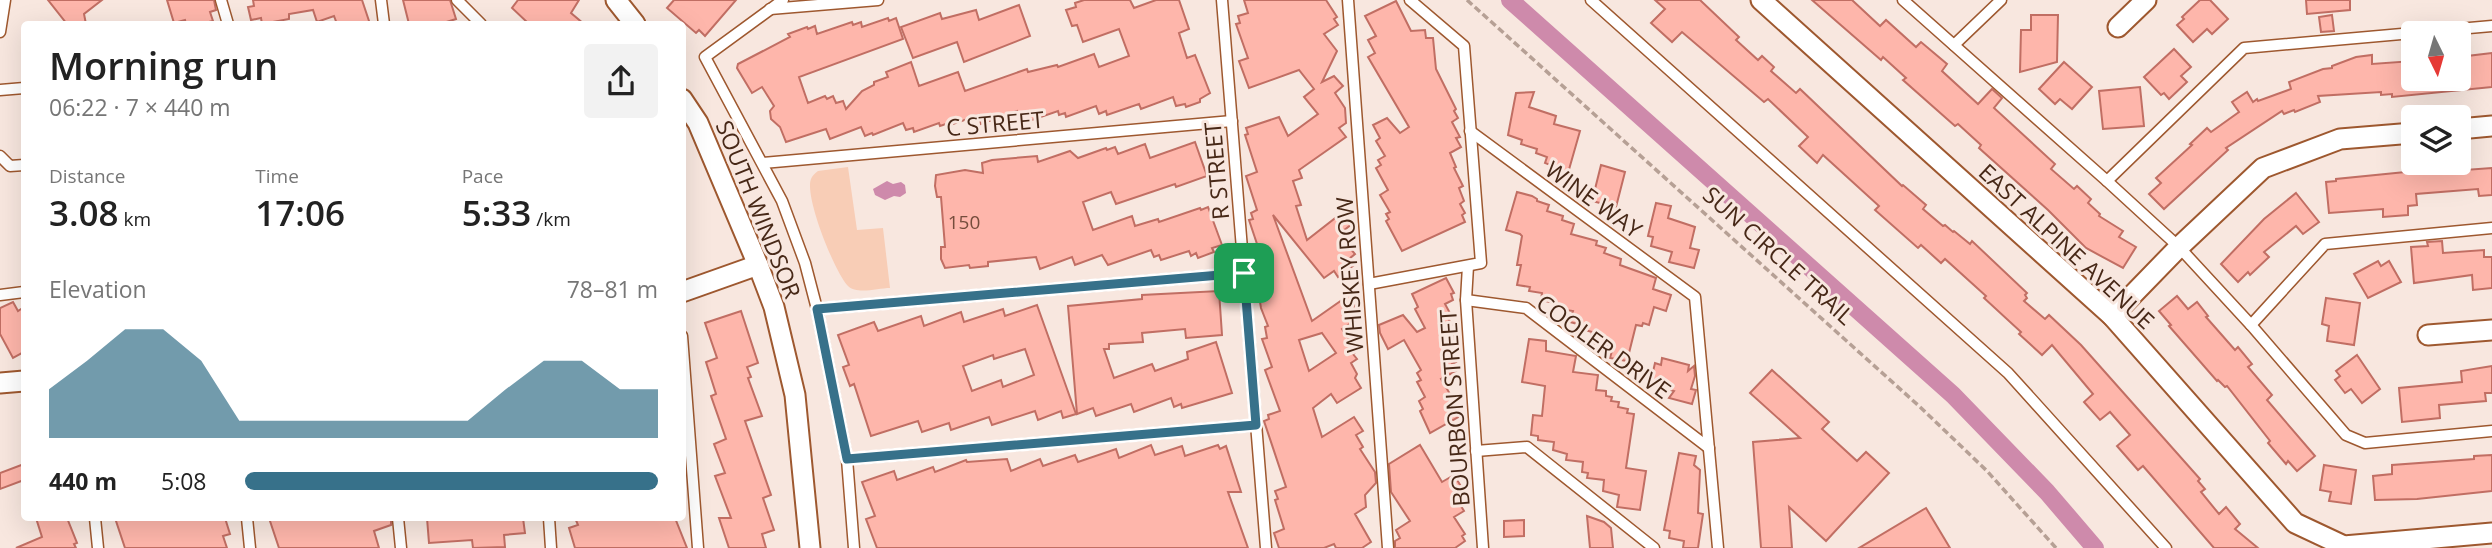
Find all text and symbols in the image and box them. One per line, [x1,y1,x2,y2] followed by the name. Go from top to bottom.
[2401,21,2471,91] north arrow
[2401,21,2471,175] map controls
[49,39,278,91] text: Morning run
[584,44,658,118] button: share
[49,91,231,123] text: 06:22 · 7 × 440 m
[945,103,1046,143] street label: C STREET
[2401,105,2471,175] button: layers
[709,115,809,303] street label: SOUTH WINDSOR
[1196,121,1236,221] street label: R STREET
[1539,153,1649,245] street label: WINE WAY
[1972,156,2162,336] street label: EAST ALPINE AVENUE
[49,163,125,189] text: Distance
[255,163,299,189] text: Time
[462,163,503,189] text: Pace
[1697,179,1861,331] street label: SUN CIRCLE TRAIL
[49,189,119,236] text: 3.08
[255,189,345,236] text: 17:06
[462,189,531,236] text: 5:33
[1328,196,1370,354] street label: WHISKEY ROW
[119,206,151,232] text: km
[531,206,571,232] text: /km
[948,209,980,235] house number: 150
[1214,243,1274,303] pin
[1225,254,1263,292] icon: arrive
[49,273,147,305] text: Elevation
[567,273,658,305] text: 78–81 m
[1530,286,1678,406] street label: COOLER DRIVE
[1431,308,1477,508] street label: BOURBON STREET
[49,465,117,497] text: 440 m
[161,465,207,497] text: 5:08

